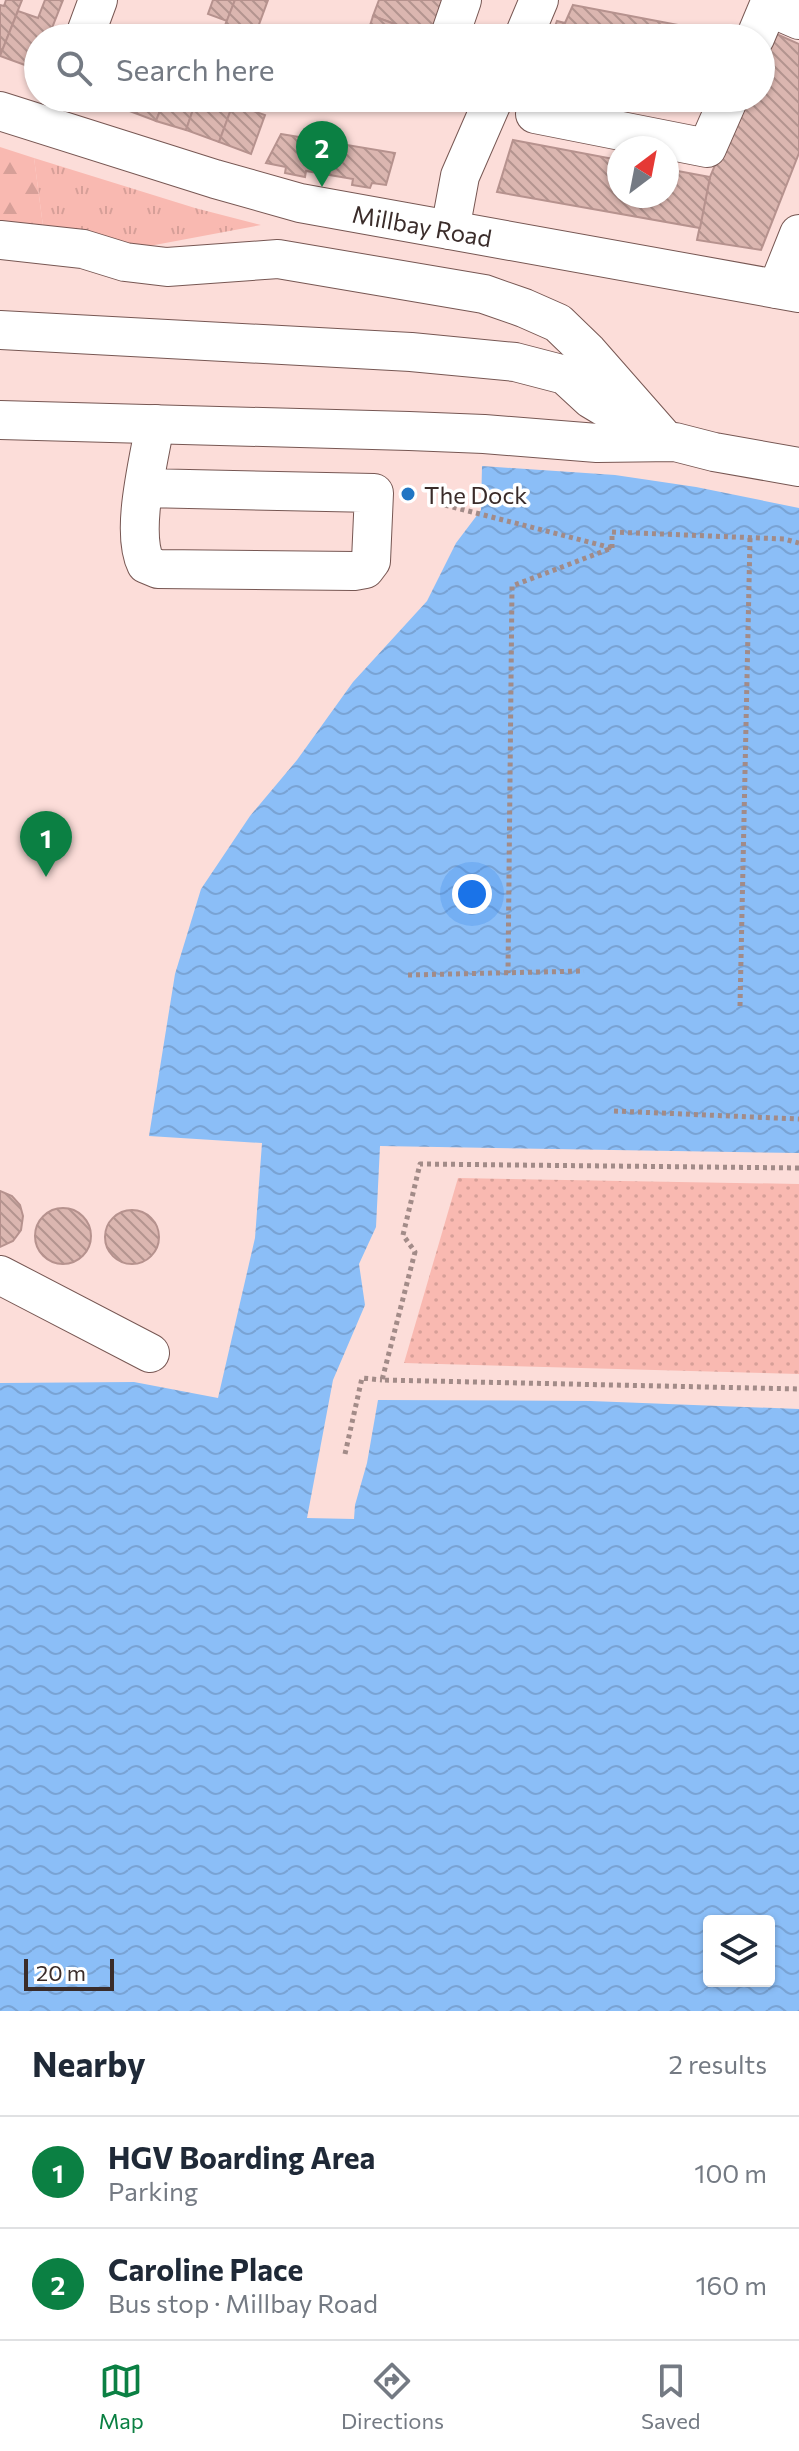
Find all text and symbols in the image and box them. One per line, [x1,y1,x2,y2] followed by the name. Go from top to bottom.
[24,24,775,112] search box
[52,46,96,90] icon: search
[116,50,275,87] text: Search here
[296,121,348,187] pin: 2
[607,136,679,208] north arrow
[350,198,494,252] street label: Millbay Road
[424,480,527,509] place label: The Dock
[399,485,417,503] marker: The Dock
[20,811,72,877] pin: 1
[452,874,492,914] your location
[703,1915,775,1987] map controls
[703,1915,775,1987] button: layers
[24,1955,114,1991] scale bar
[36,1959,86,1986] text: 20 m
[32,2042,146,2084] text: Nearby
[669,2048,767,2079] text: 2 results
[108,2138,375,2175] text: HGV Boarding Area
[52,2157,64,2188] text: 1
[694,2157,767,2188] text: 100 m
[108,2175,198,2206] text: Parking
[108,2250,303,2287] text: Caroline Place
[51,2269,65,2300] text: 2
[695,2269,767,2300] text: 160 m
[108,2287,378,2318] text: Bus stop · Millbay Road
[99,2359,144,2434] tab: Map
[341,2359,444,2434] tab: Directions
[641,2359,700,2434] tab: Saved

